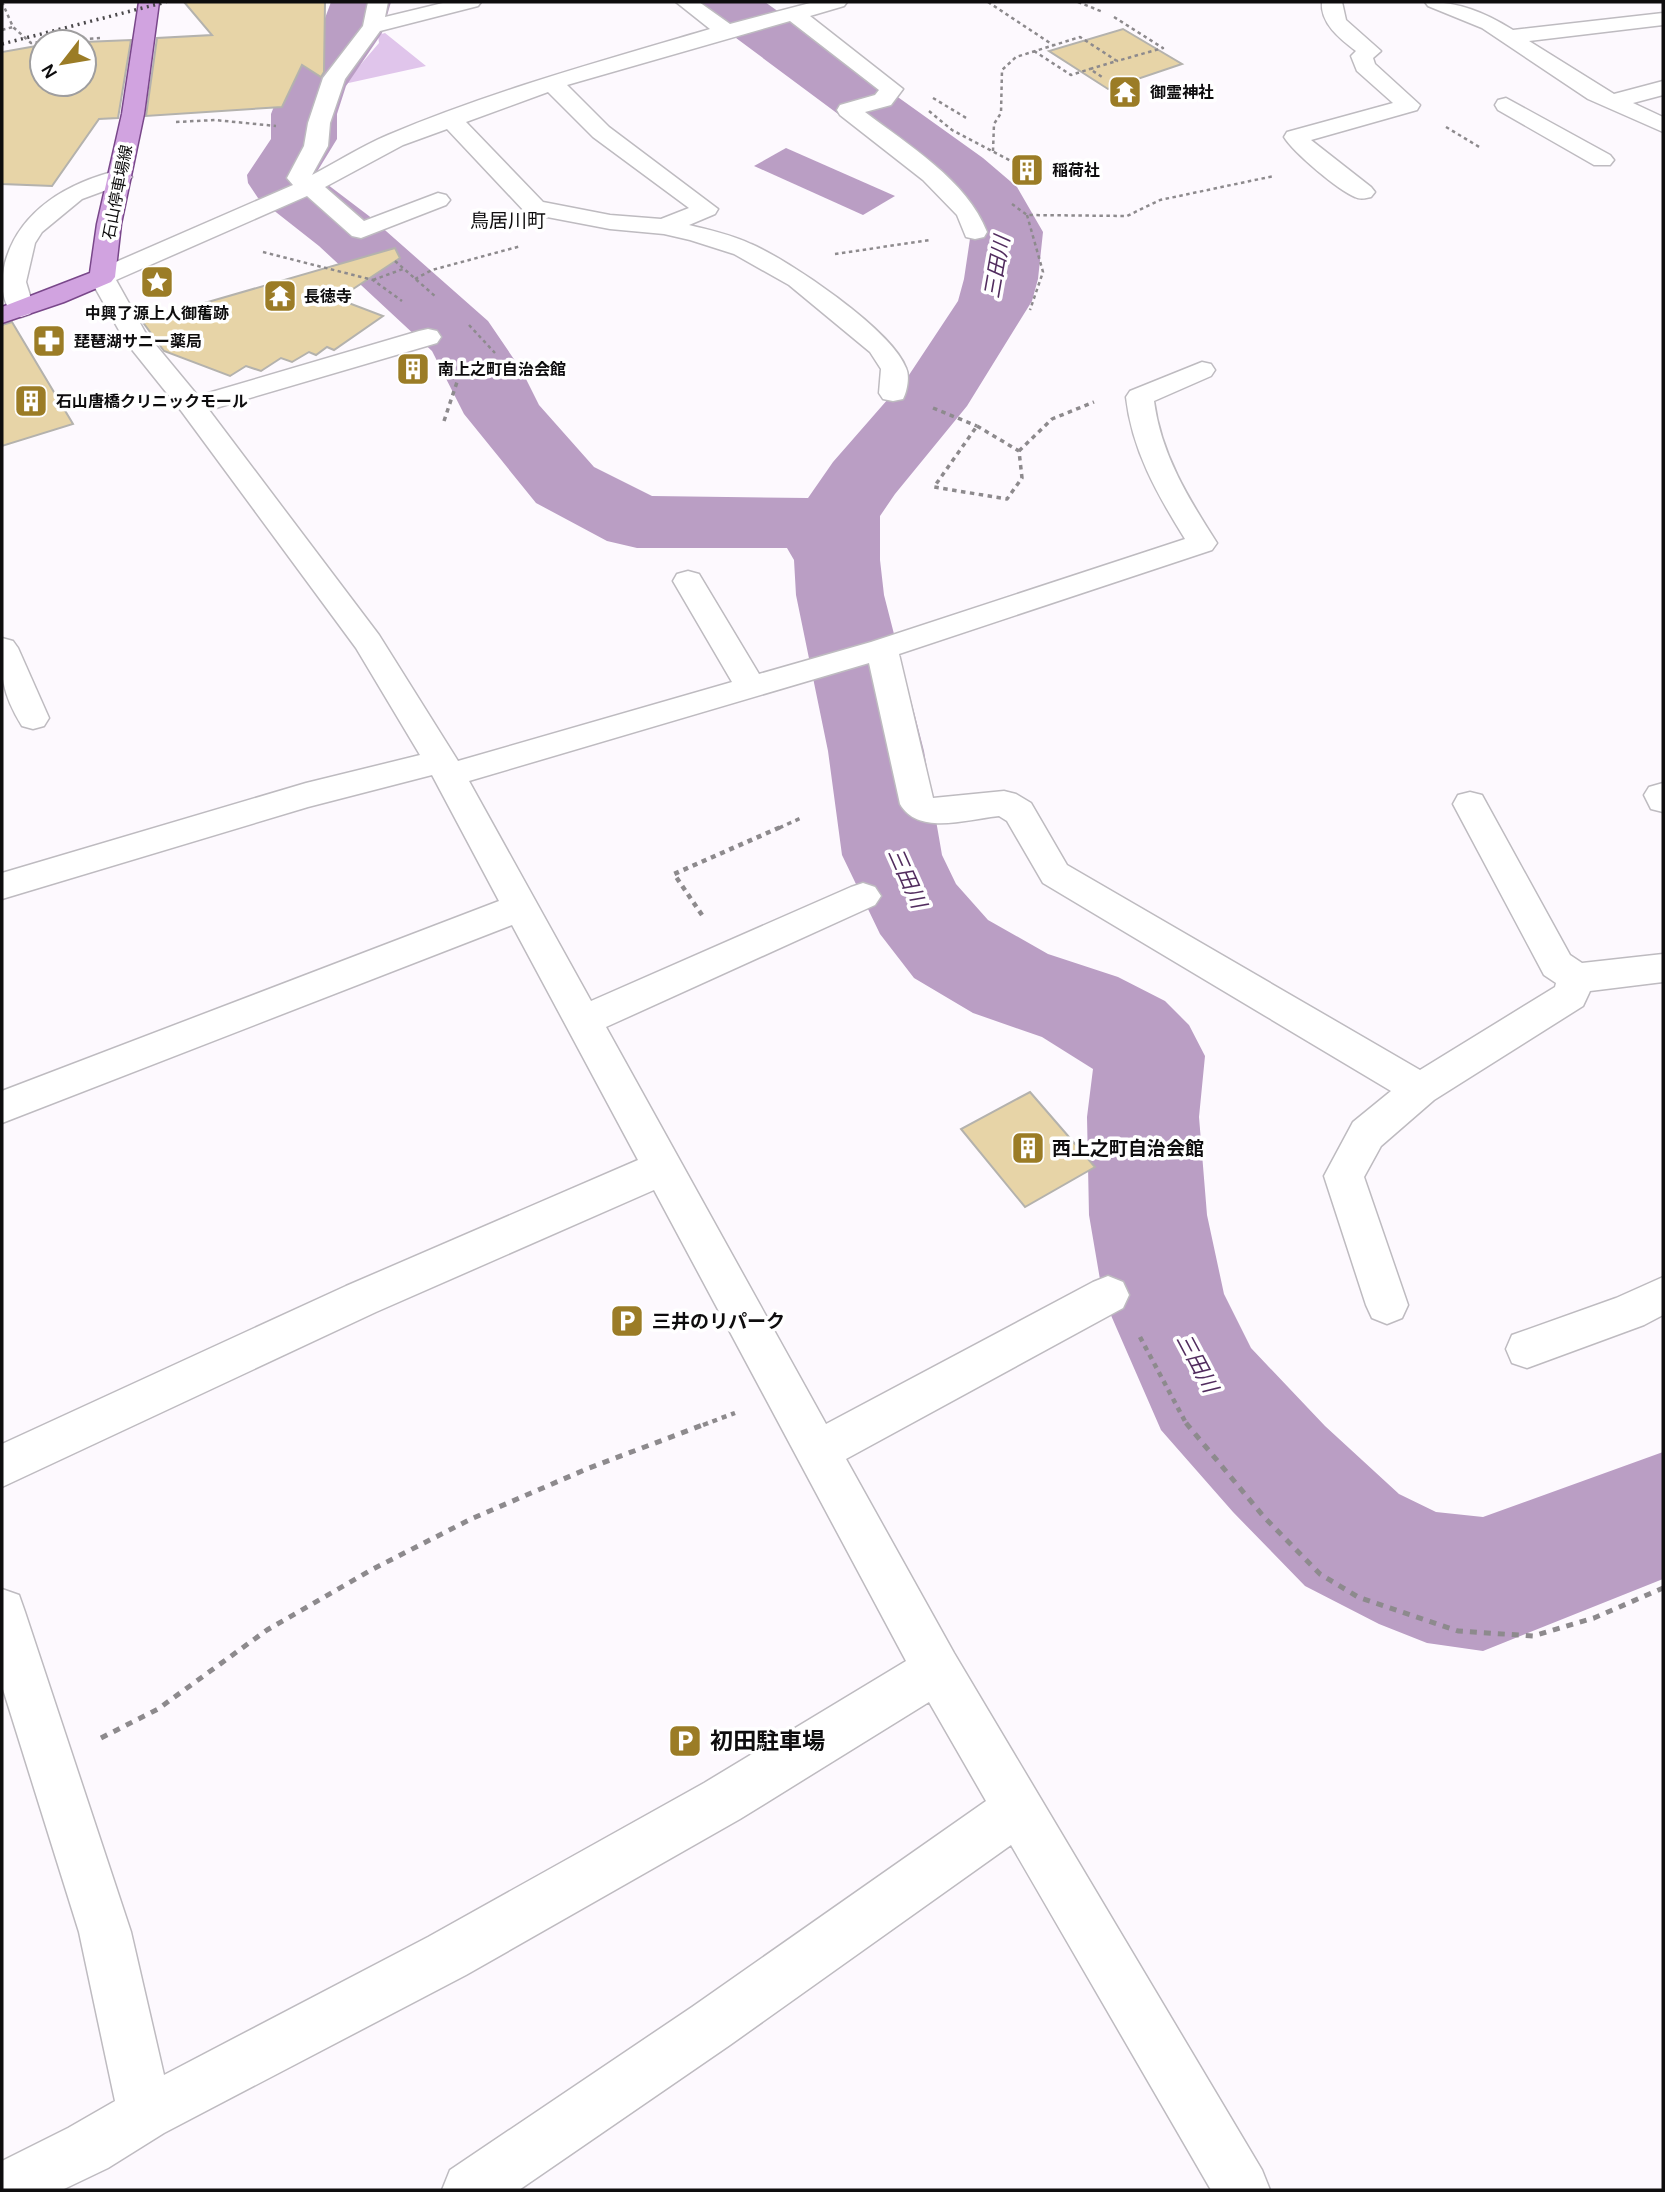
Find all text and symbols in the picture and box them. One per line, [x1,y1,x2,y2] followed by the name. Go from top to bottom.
[28,28,98,98] north arrow
[36,60,62,83] text: N
[1106,73,1144,111] temple icon: 御霊神社
[1150,83,1214,102] place label: 御霊神社
[99,143,136,241] street label: 石山停車場線
[1008,151,1046,189] building icon: 稲荷社
[1052,161,1100,180] place label: 稲荷社
[470,210,546,232] district label: 鳥居川町
[980,232,1015,300] water label: 三田川
[138,263,176,301] place icon: 中興了源上人御𦾔跡
[261,277,299,315] temple icon: 長徳寺
[304,287,352,306] place label: 長徳寺
[85,304,229,323] place label: 中興了源上人御𦾔跡
[30,322,68,360] pharmacy icon: 琵琶湖サニー薬局
[74,332,202,351] place label: 琵琶湖サニー薬局
[394,350,432,388] building icon: 南上之町自治会館
[438,360,566,379] place label: 南上之町自治会館
[12,382,50,420] building icon: 石山唐橋クリニックモール
[56,392,248,411] place label: 石山唐橋クリニックモール
[883,844,932,913] water label: 三田川
[1009,1129,1047,1167] building icon: 西上之町自治会館
[1052,1138,1204,1160] place label: 西上之町自治会館
[608,1302,646,1340] parking icon: 三井のリパーク
[652,1311,785,1333] place label: 三井のリパーク
[1172,1330,1223,1398] water label: 三田川
[666,1722,704,1760] parking icon: 初田駐車場
[710,1728,825,1755] place label: 初田駐車場

